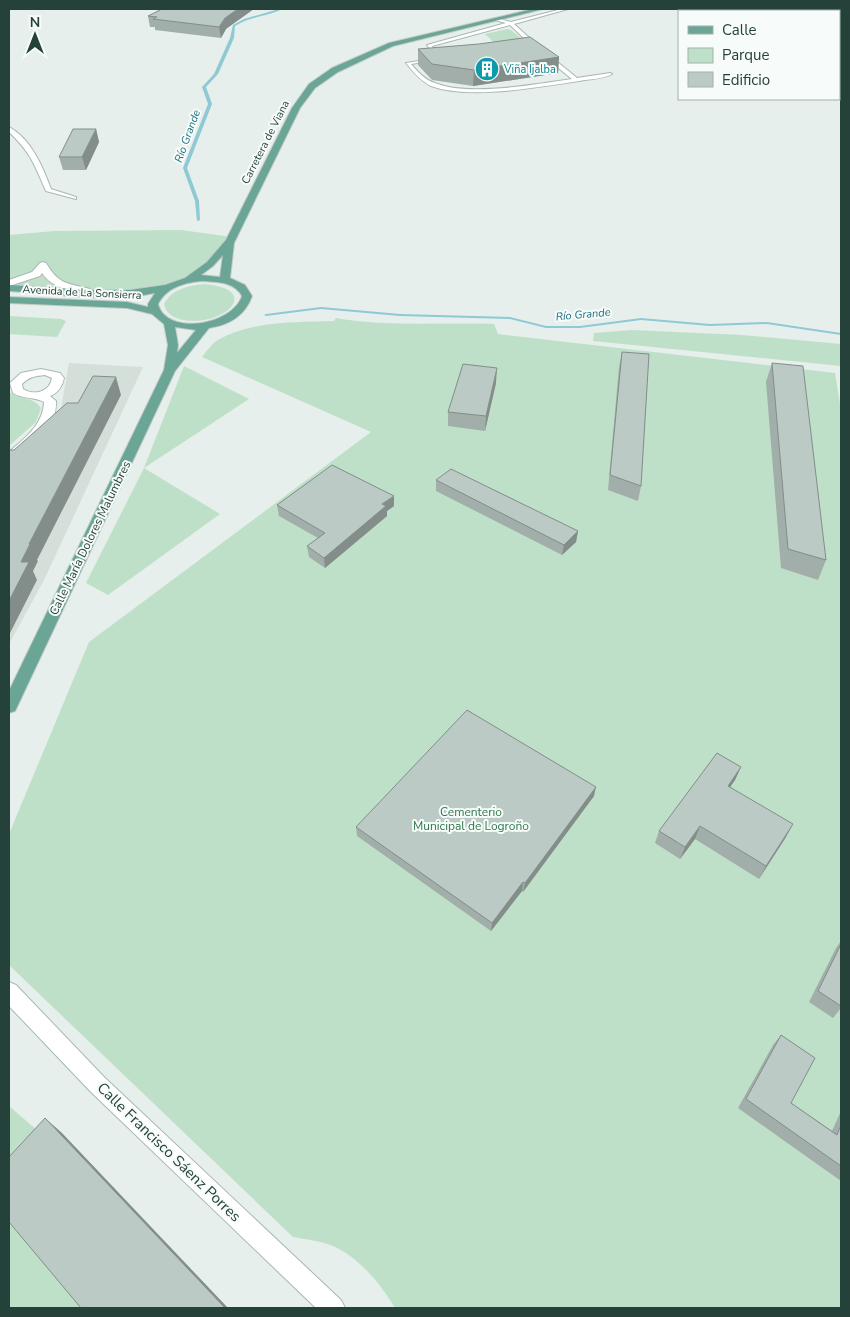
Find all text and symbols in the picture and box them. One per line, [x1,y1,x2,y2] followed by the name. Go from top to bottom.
[10,10,60,60] north arrow
[678,10,840,100] legend
[30,13,40,32] text: N
[722,20,757,40] text: Calle
[722,45,770,65] text: Parque
[474,56,500,82] building icon: Viña Ijalba
[503,62,556,77] place label: Viña Ijalba
[722,70,770,90] text: Edificio
[238,98,293,187] street label: Carretera de Viana
[171,108,204,165] water label: Río Grande
[22,282,142,303] street label: Avenida de La Sonsierra
[555,305,611,324] water label: Río Grande
[46,458,134,618] street label: Calle María Dolores Malumbres
[413,804,529,834] park label: Cementerio Municipal de Logroño
[93,1078,245,1226] street label: Calle Francisco Sáenz Porres

